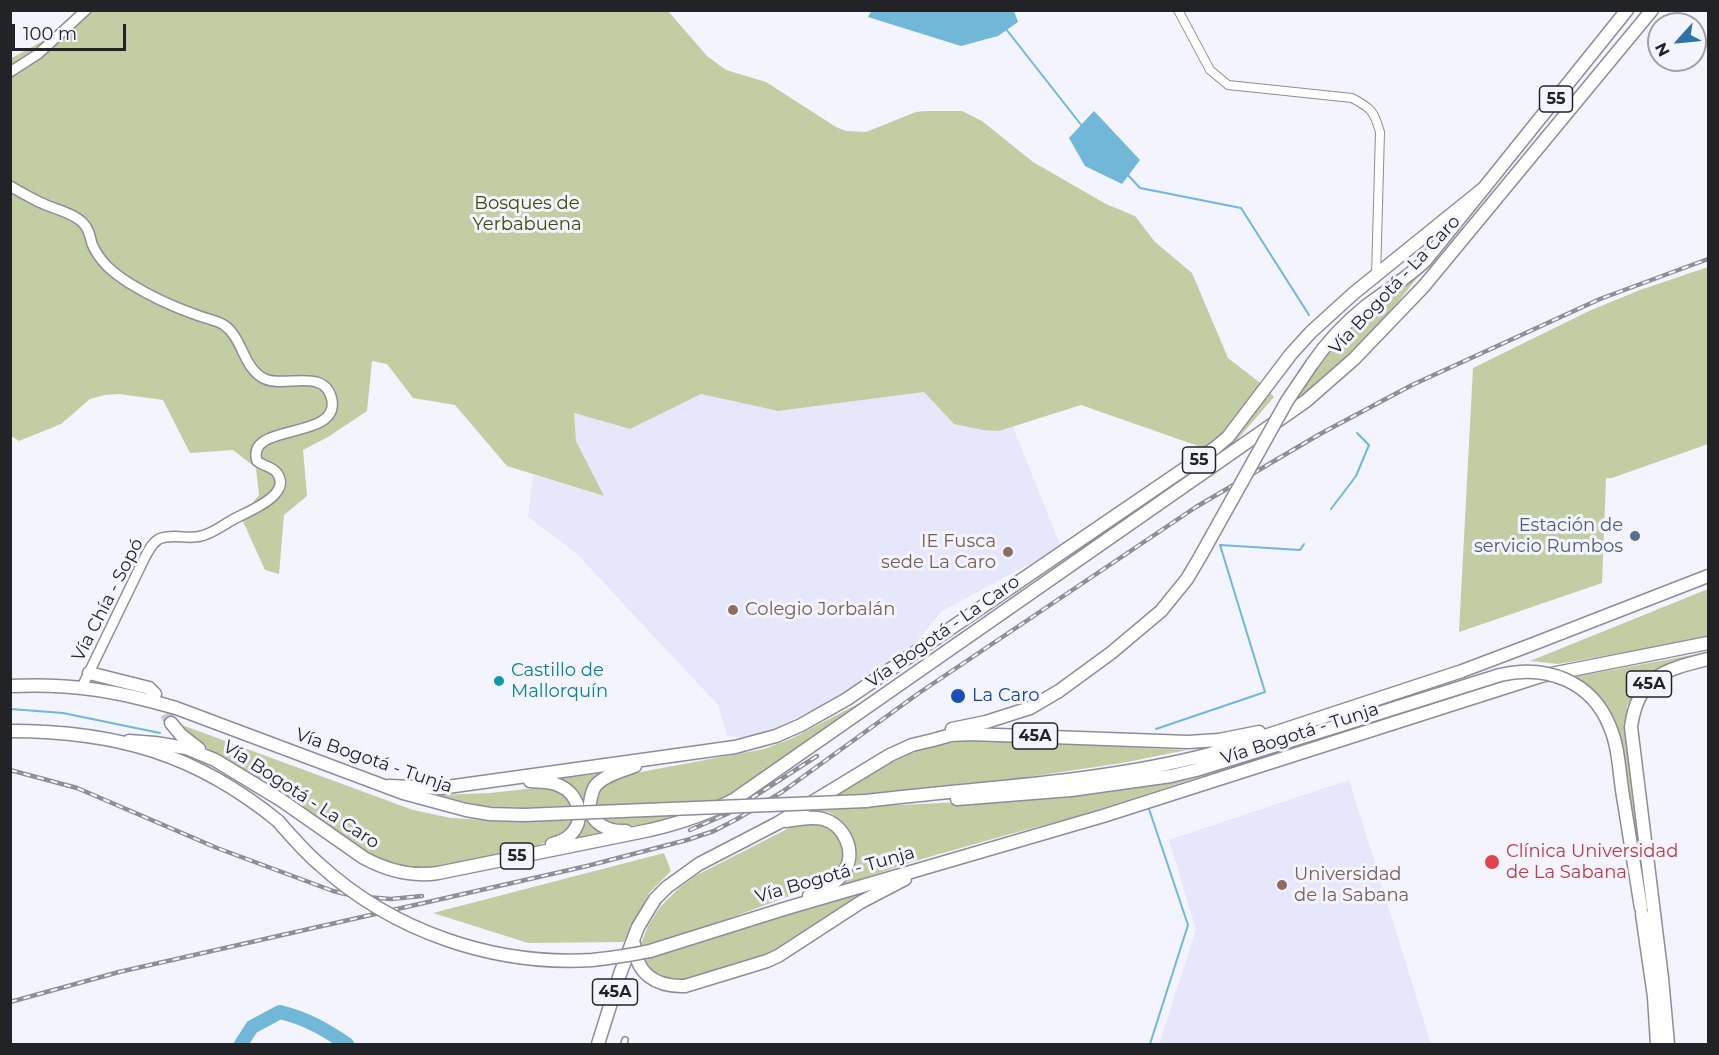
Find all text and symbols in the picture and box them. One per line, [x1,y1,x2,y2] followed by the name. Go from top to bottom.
[15,12,129,50] scale bar
[1647,12,1707,72] north arrow
[23,23,77,45] text: 100 m
[1651,39,1674,60] text: N
[1540,86,1572,112] road number: 55
[472,193,582,236] park label: Bosques de Yerbabuena
[1325,211,1465,359] street label: Vía Bogotá - La Caro
[1182,447,1216,473] road number: 55
[1474,515,1623,558] place label: Estación de servicio Rumbos
[1628,529,1642,543] marker: Estación de servicio Rumbos
[881,531,996,574] place label: IE Fusca sede La Caro
[68,535,148,665] street label: Vía Chía - Sopó
[1001,545,1015,559] marker: IE Fusca sede La Caro
[862,571,1024,693] street label: Vía Bogotá - La Caro
[745,599,895,621] place label: Colegio Jorbalán
[726,603,740,617] marker: Colegio Jorbalán
[511,660,608,702] place label: Castillo de Mallorquín
[1626,671,1672,697] road number: 45A
[492,674,506,688] marker: Castillo de Mallorquín
[972,685,1039,707] place label: La Caro
[949,687,967,705] marker: La Caro
[1218,698,1382,770] street label: Vía Bogotá - Tunja
[1012,723,1058,749] road number: 45A
[293,724,455,798] street label: Vía Bogotá - Tunja
[219,736,383,854] street label: Vía Bogotá - La Caro
[1506,841,1678,884] place label: Clínica Universidad de La Sabana
[753,842,917,908] street label: Vía Bogotá - Tunja
[500,843,534,869] road number: 55
[1483,853,1501,871] marker: Clínica Universidad de La Sabana
[1294,864,1409,906] place label: Universidad de la Sabana
[1275,878,1289,892] marker: Universidad de la Sabana
[592,979,638,1005] road number: 45A

